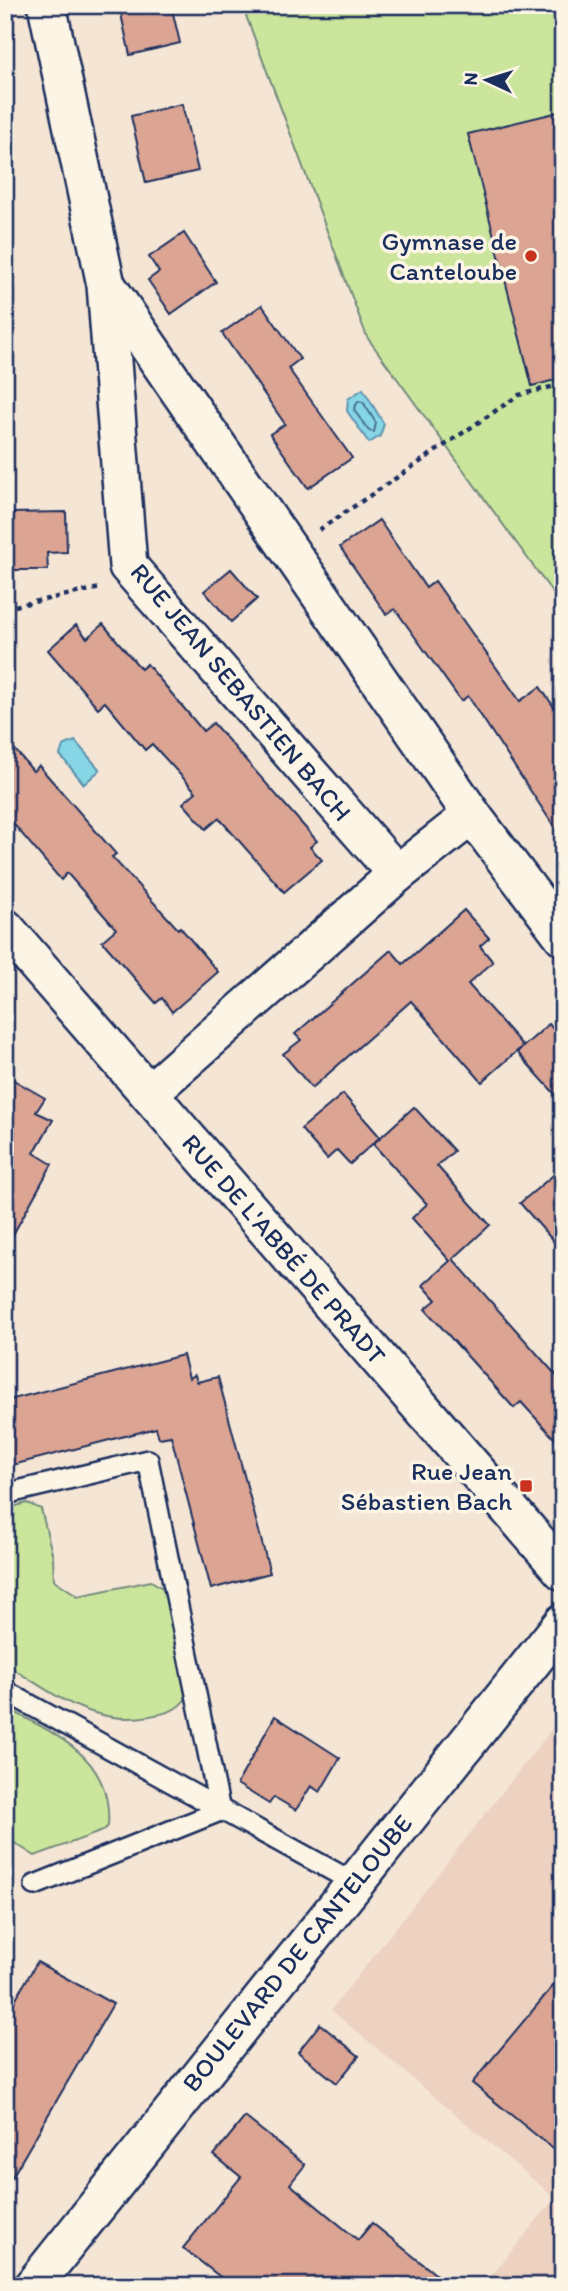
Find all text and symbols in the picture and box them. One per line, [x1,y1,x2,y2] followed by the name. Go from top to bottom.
[452,46,522,116] north arrow
[459,72,482,86] text: N
[381,225,517,287] place label: Gymnase de Canteloube
[523,248,539,264] marker: Gymnase de Canteloube
[124,556,358,828] street label: RUE JEAN SEBASTIEN BACH
[175,1127,393,1371] street label: RUE DE L'ABBÉ DE PRADT
[341,1455,512,1517] place label: Rue Jean Sébastien Bach
[518,1478,534,1494] marker: Rue Jean Sébastien Bach
[175,1808,419,2098] street label: BOULEVARD DE CANTELOUBE

